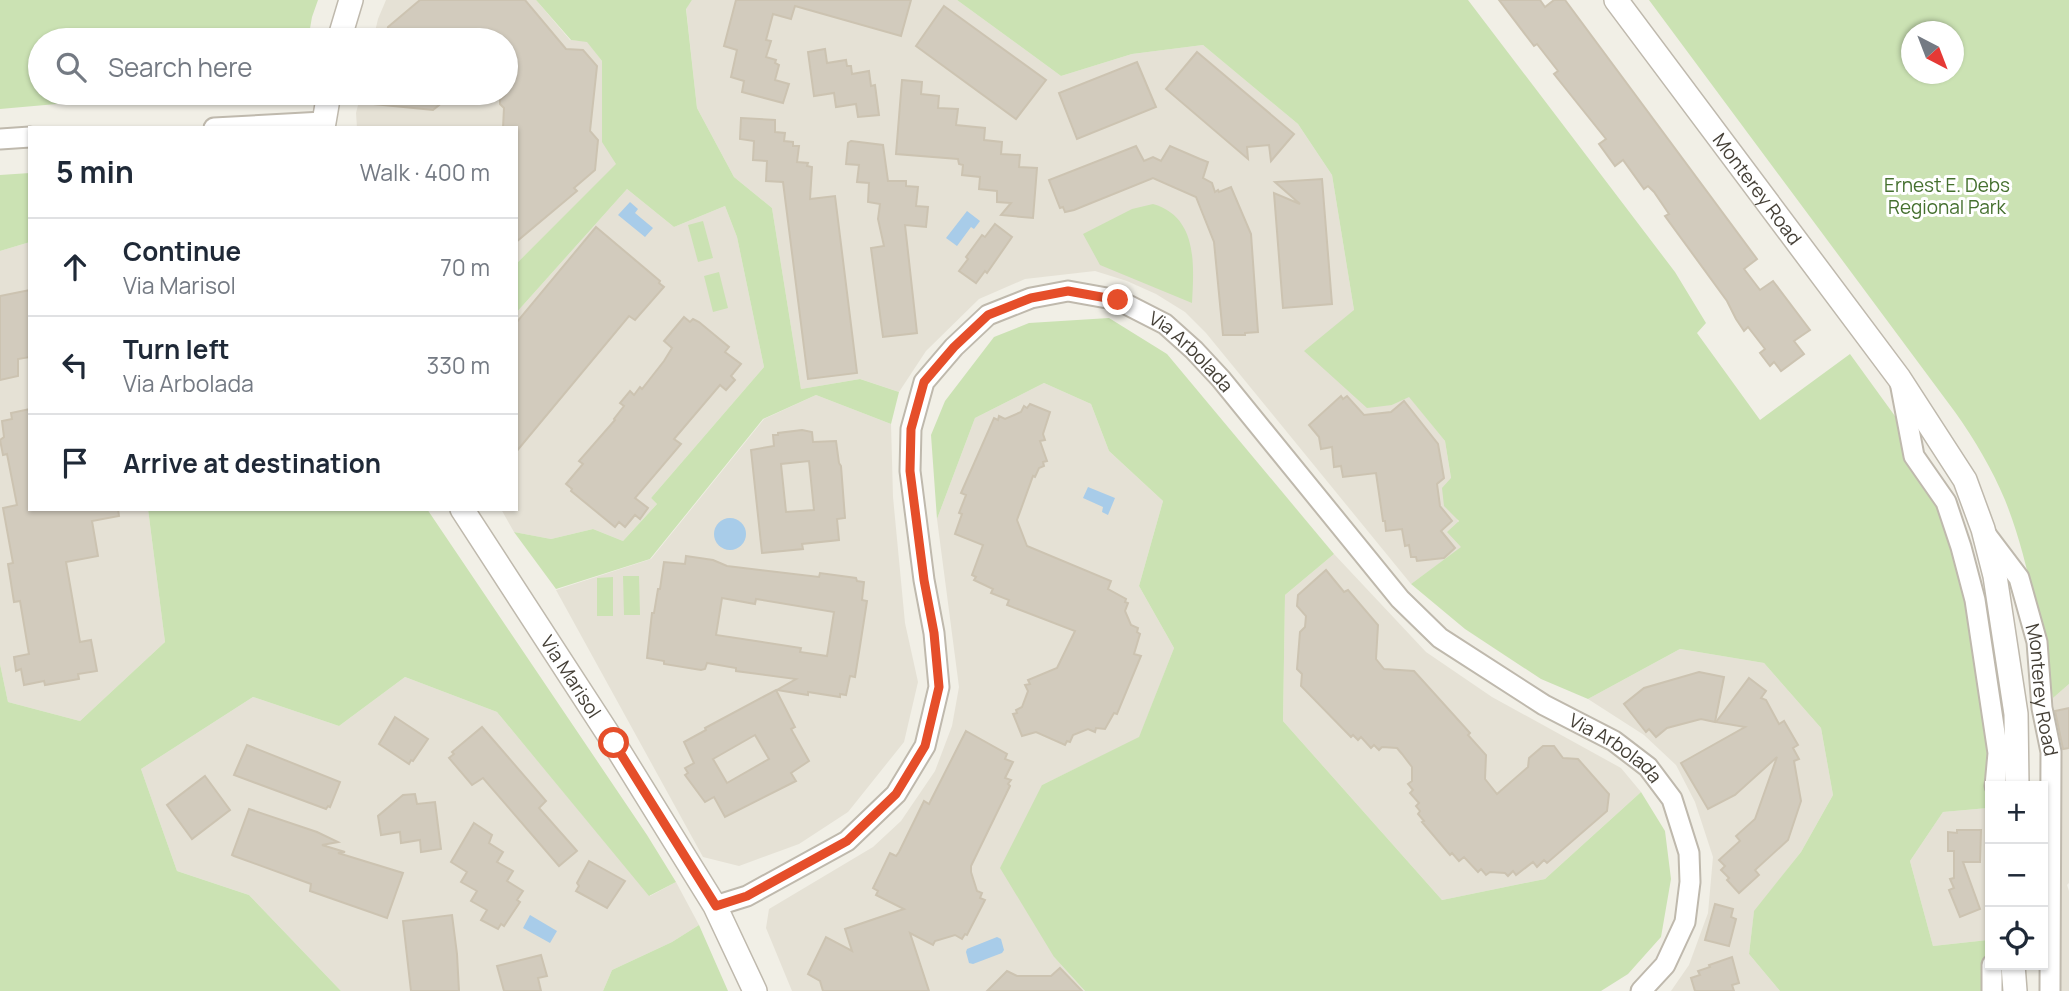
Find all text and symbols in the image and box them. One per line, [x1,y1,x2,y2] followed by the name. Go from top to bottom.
[1901,21,1964,84] north arrow
[28,28,518,105] search box
[52,48,90,86] icon: search
[108,49,253,85] text: Search here
[1707,128,1808,250] street label: Monterey Road
[56,151,134,192] text: 5 min
[360,156,490,188] text: Walk · 400 m
[1884,172,2010,220] park label: Ernest E. Debs Regional Park
[123,233,241,269] text: Continue
[56,248,94,286] icon: ahead
[440,251,490,283] text: 70 m
[123,269,236,301] text: Via Marisol
[1102,284,1133,315] route end
[1144,305,1239,397] street label: Via Arbolada
[123,331,230,367] text: Turn left
[56,346,94,384] icon: left
[426,349,490,381] text: 330 m
[123,367,254,399] text: Via Arbolada
[56,444,94,482] icon: arrive
[123,445,381,481] text: Arrive at destination
[2019,621,2064,758] street label: Monterey Road
[535,630,607,723] street label: Via Marisol
[1565,707,1668,788] street label: Via Arbolada
[598,727,629,758] route start
[1985,781,2048,970] map controls
[1985,781,2048,844] button: +
[1985,844,2048,907] button: −
[1985,907,2048,970] button: locate

